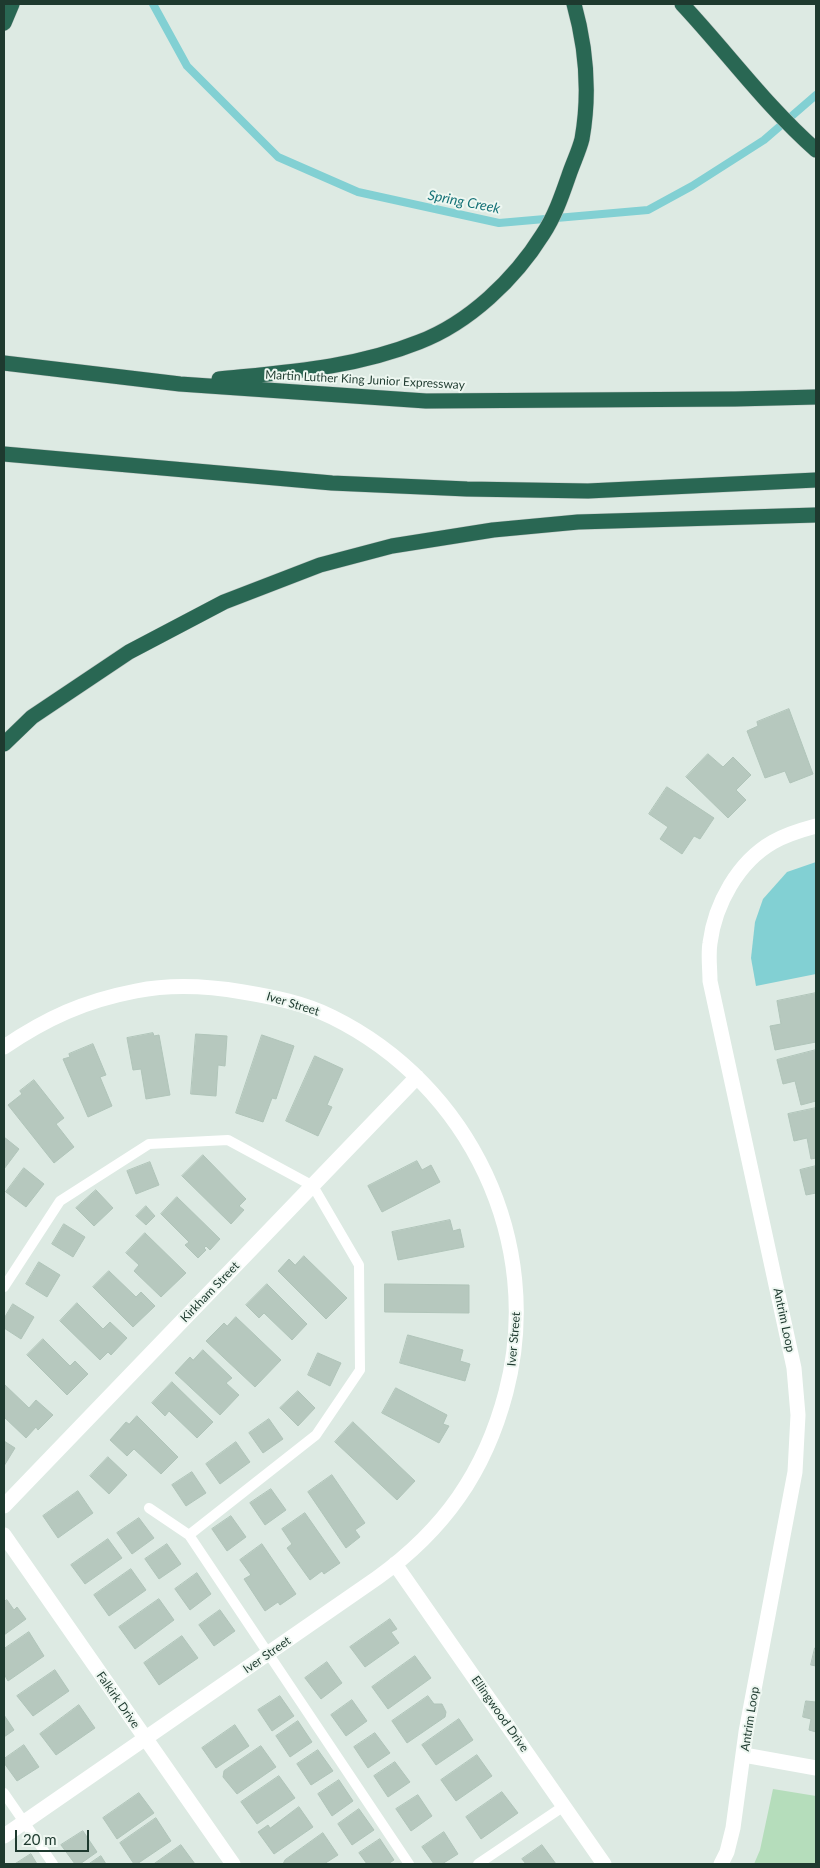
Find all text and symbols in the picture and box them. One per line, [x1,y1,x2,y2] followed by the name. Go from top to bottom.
[427,187,501,217] water label: Spring Creek
[265,368,465,392] street label: Martin Luther King Junior Expressway
[265,989,321,1019] street label: Iver Street
[178,1259,242,1325] street label: Kirkham Street
[770,1287,798,1353] street label: Antrim Loop
[504,1311,524,1367] street label: Iver Street
[241,1633,293,1677] street label: Iver Street
[93,1669,143,1731] street label: Falkirk Drive
[468,1673,532,1755] street label: Ellingwood Drive
[738,1686,762,1752] street label: Antrim Loop
[18,1820,91,1852] scale bar
[23,1830,57,1848] text: 20 m

